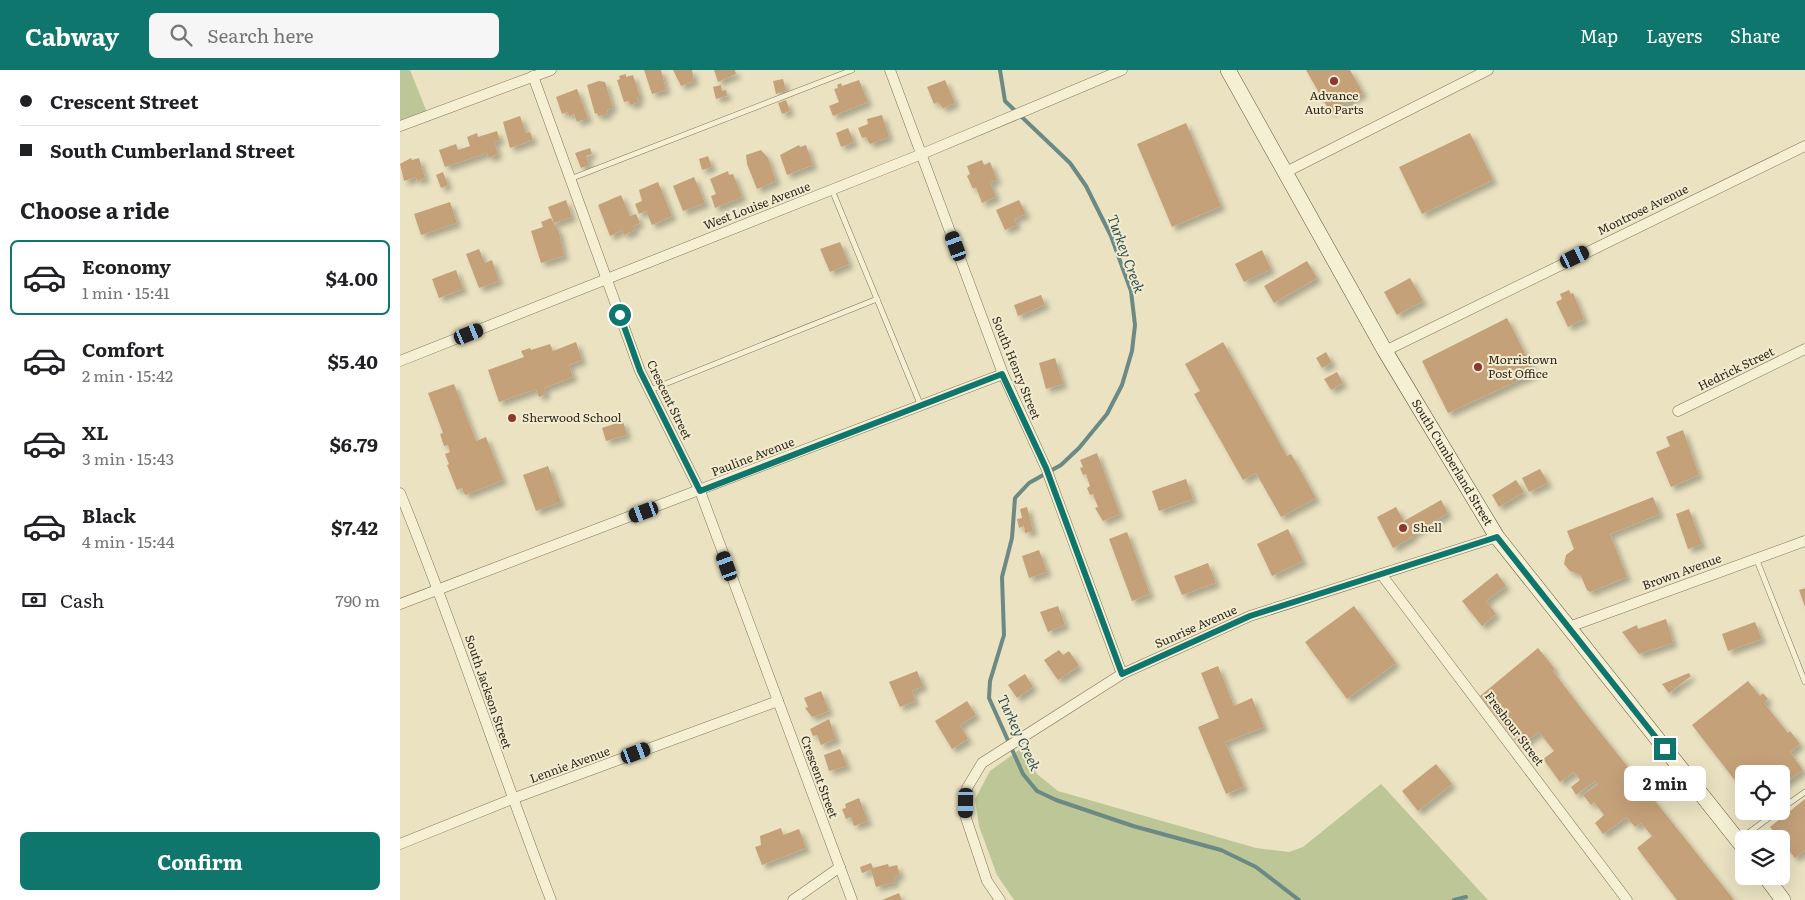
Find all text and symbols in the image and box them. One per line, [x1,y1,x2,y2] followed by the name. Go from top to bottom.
[149,13,499,58] search box
[25,18,119,53] text: Cabway
[167,21,195,49] icon: search
[207,21,314,49] text: Search here
[1580,22,1618,49] text: Map
[1646,22,1702,49] text: Layers
[1730,22,1780,49] text: Share
[1328,75,1340,87] marker: Advance Auto Parts
[1304,86,1364,118] place label: Advance Auto Parts
[50,87,198,115] text: Crescent Street
[50,136,295,164] text: South Cumberland Street
[701,176,813,234] street label: West Louise Avenue
[1594,179,1691,239] street label: Montrose Avenue
[20,193,169,226] text: Choose a ride
[1103,212,1150,296] water label: Turkey Creek
[943,229,968,263] car
[1558,244,1591,270] car
[82,252,171,280] text: Economy
[22,255,67,300] icon: car
[326,264,378,292] text: $4.00
[82,280,170,304] text: 1 min · 15:41
[609,304,631,326] route start
[988,313,1046,422] street label: South Henry Street
[452,321,485,347] car
[82,335,164,363] text: Comfort
[22,338,67,383] icon: car
[1694,342,1777,394] street label: Hedrick Street
[328,347,378,375] text: $5.40
[1488,350,1557,382] place label: Morristown Post Office
[643,357,697,443] street label: Crescent Street
[1472,361,1484,373] marker: Morristown Post Office
[82,363,173,387] text: 2 min · 15:42
[1408,395,1498,529] street label: South Cumberland Street
[522,408,622,426] place label: Sherwood School
[506,412,518,424] marker: Sherwood School
[82,418,109,446] text: XL
[22,421,67,466] icon: car
[330,430,378,458] text: $6.79
[708,432,797,480] street label: Pauline Avenue
[82,446,174,470] text: 3 min · 15:43
[627,500,660,524] car
[82,501,136,529] text: Black
[22,504,67,549] icon: car
[331,513,378,541] text: $7.42
[1413,518,1442,536] place label: Shell
[1397,522,1409,534] marker: Shell
[82,529,174,553] text: 4 min · 15:44
[1639,548,1724,594] street label: Brown Avenue
[714,549,739,583] car
[20,586,48,614] icon: cash
[60,586,104,614] text: Cash
[336,588,380,612] text: 790 m
[1152,600,1240,652] street label: Sunrise Avenue
[461,632,517,751] street label: South Jackson Street
[1481,687,1549,769] street label: Freshour Street
[993,691,1046,774] water label: Turkey Creek
[797,733,843,821] street label: Crescent Street
[1654,738,1676,760] route end
[527,741,612,787] street label: Lennie Avenue
[619,741,652,765] car
[1735,765,1790,885] map controls
[1735,765,1790,820] button: locate
[1624,766,1706,802] callout: 2 min
[1643,771,1687,795] text: 2 min
[958,788,973,818] car
[1735,830,1790,885] button: layers
[20,832,380,890] button: Confirm

